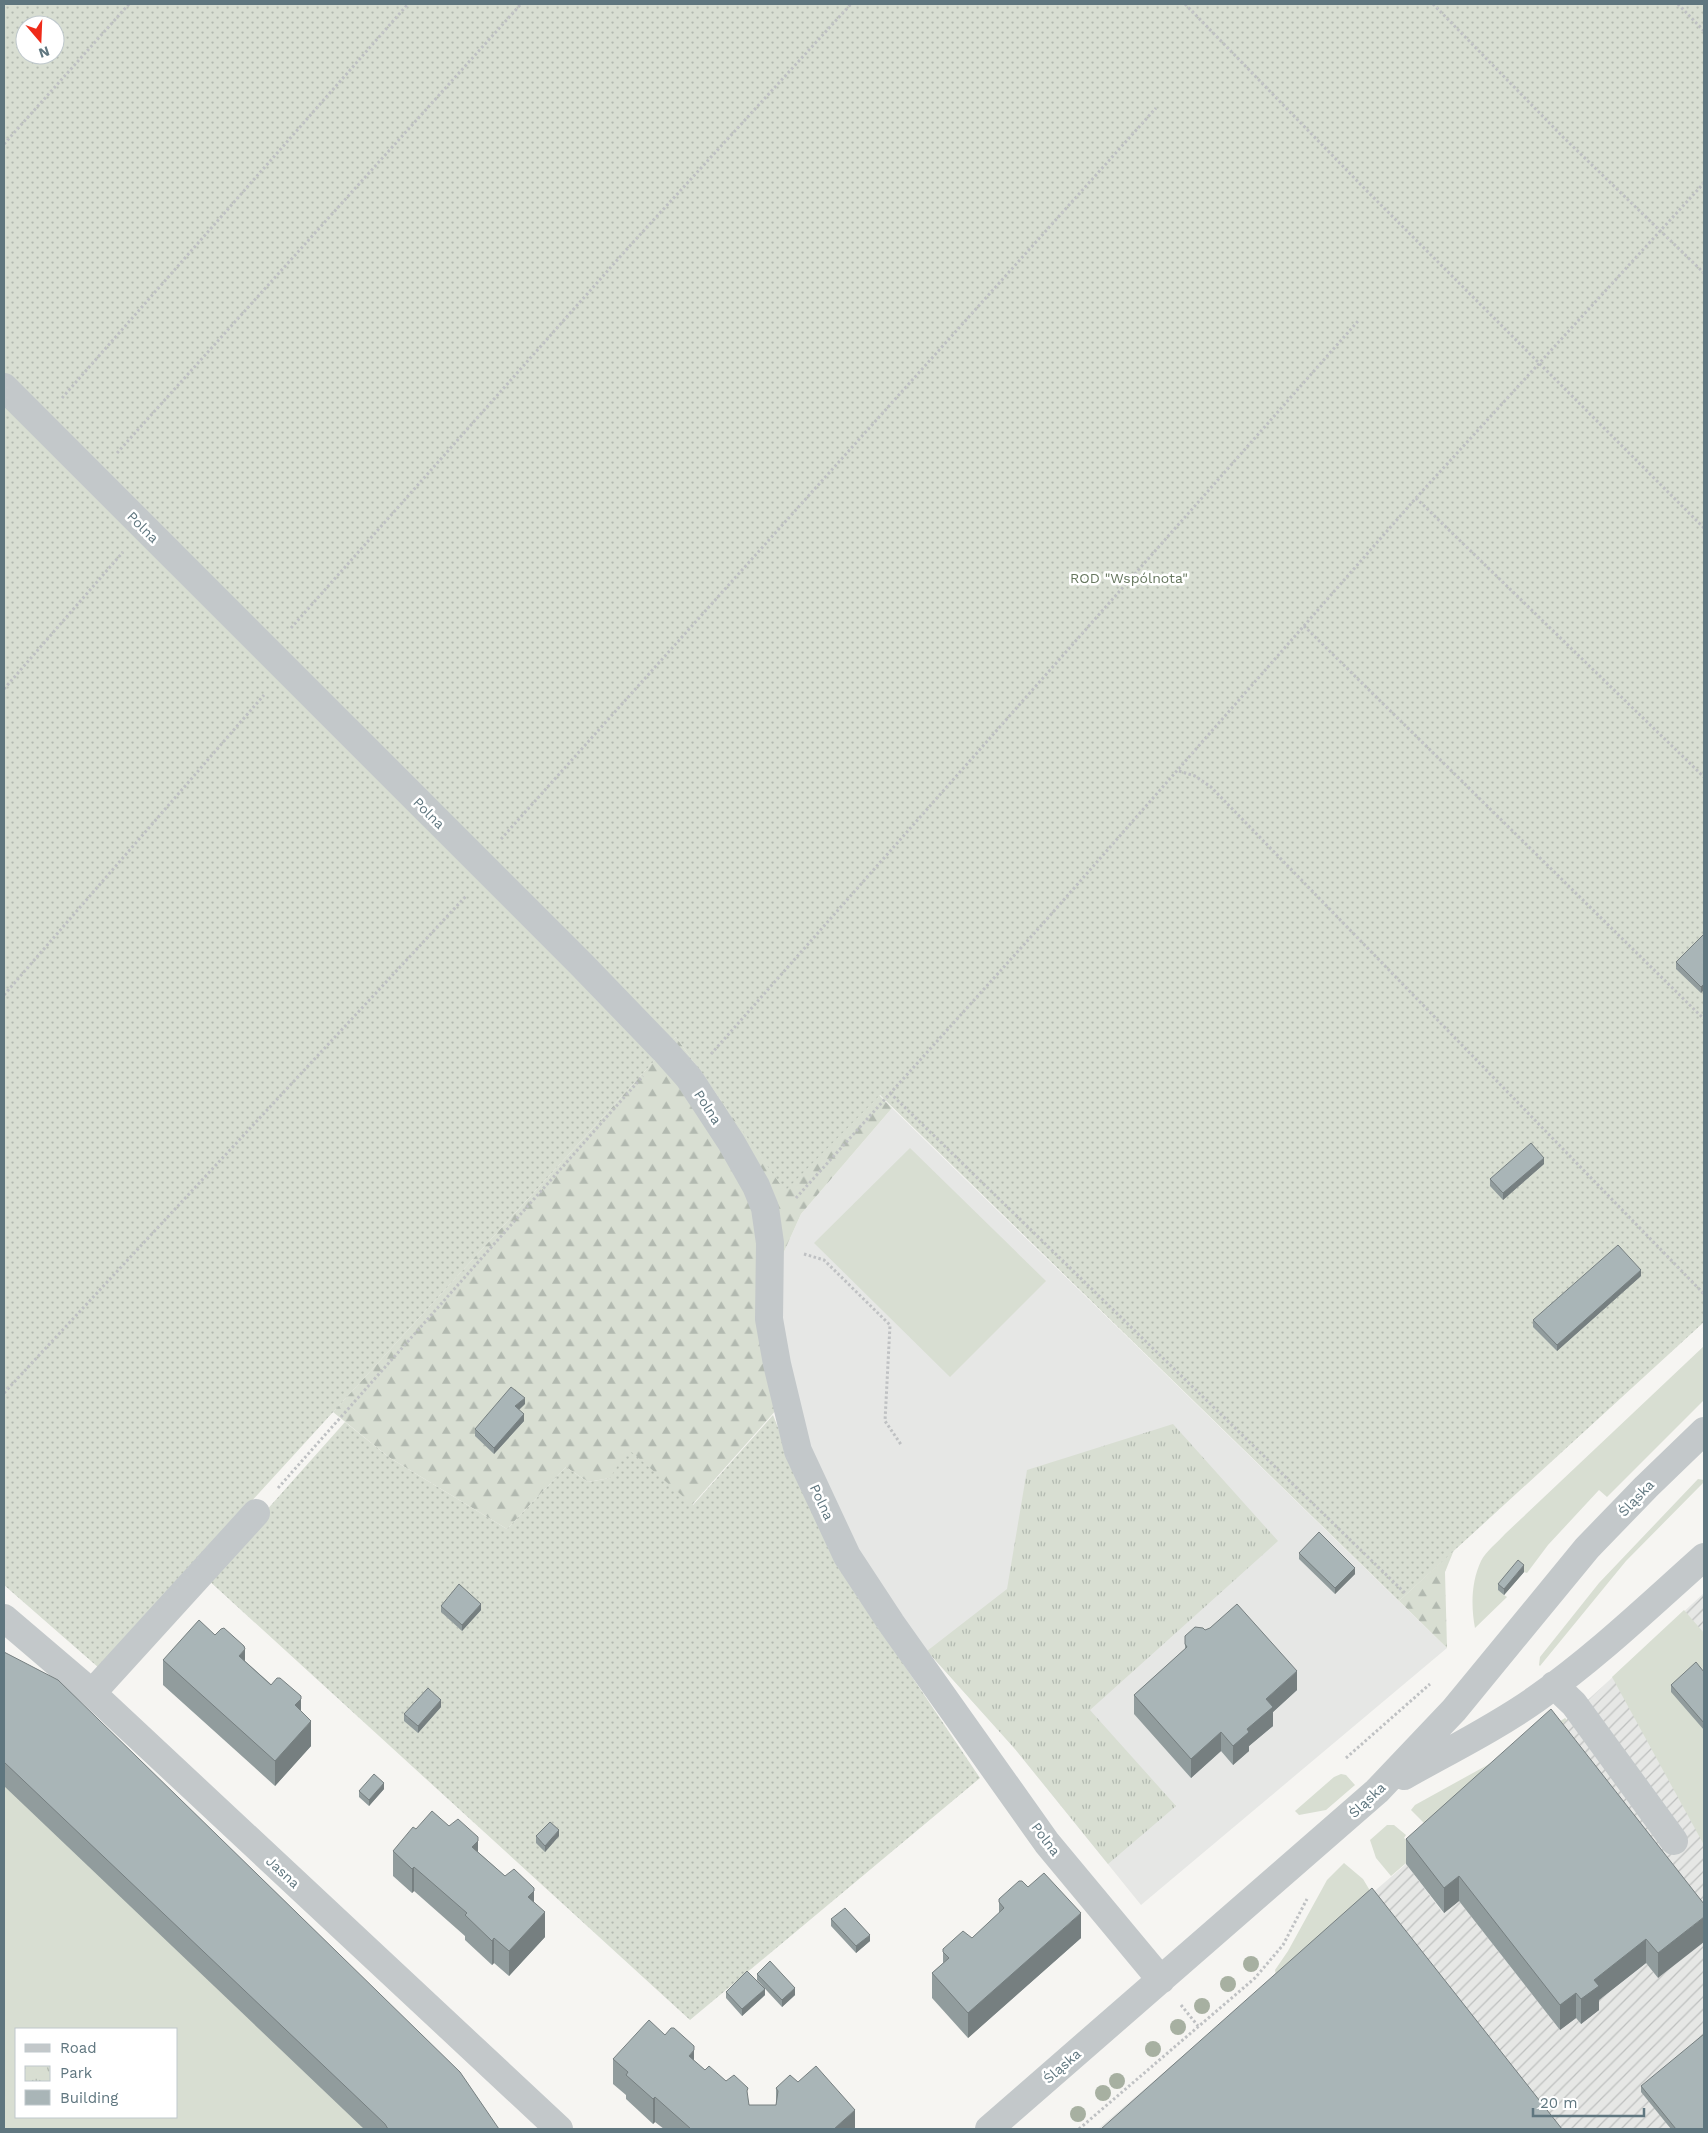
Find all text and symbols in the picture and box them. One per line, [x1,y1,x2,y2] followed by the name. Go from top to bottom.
[15,15,65,65] north arrow
[37,43,52,62] text: N
[124,508,162,546] street label: Polna
[1070,570,1188,586] park label: ROD "Wspólnota"
[410,794,448,832] street label: Polna
[691,1087,725,1127] street label: Polna
[1615,1476,1657,1519] street label: Śląska
[807,1482,837,1523] street label: Polna
[1345,1779,1389,1821] street label: Śląska
[1028,1819,1064,1859] street label: Polna
[263,1853,303,1891] street label: Jasna
[15,2028,178,2118] legend
[60,2039,97,2057] text: Road
[1040,2045,1084,2087] street label: Śląska
[60,2064,93,2082] text: Park
[1533,2086,1644,2118] scale bar
[60,2089,118,2107] text: Building
[1540,2094,1578,2112] text: 20 m

